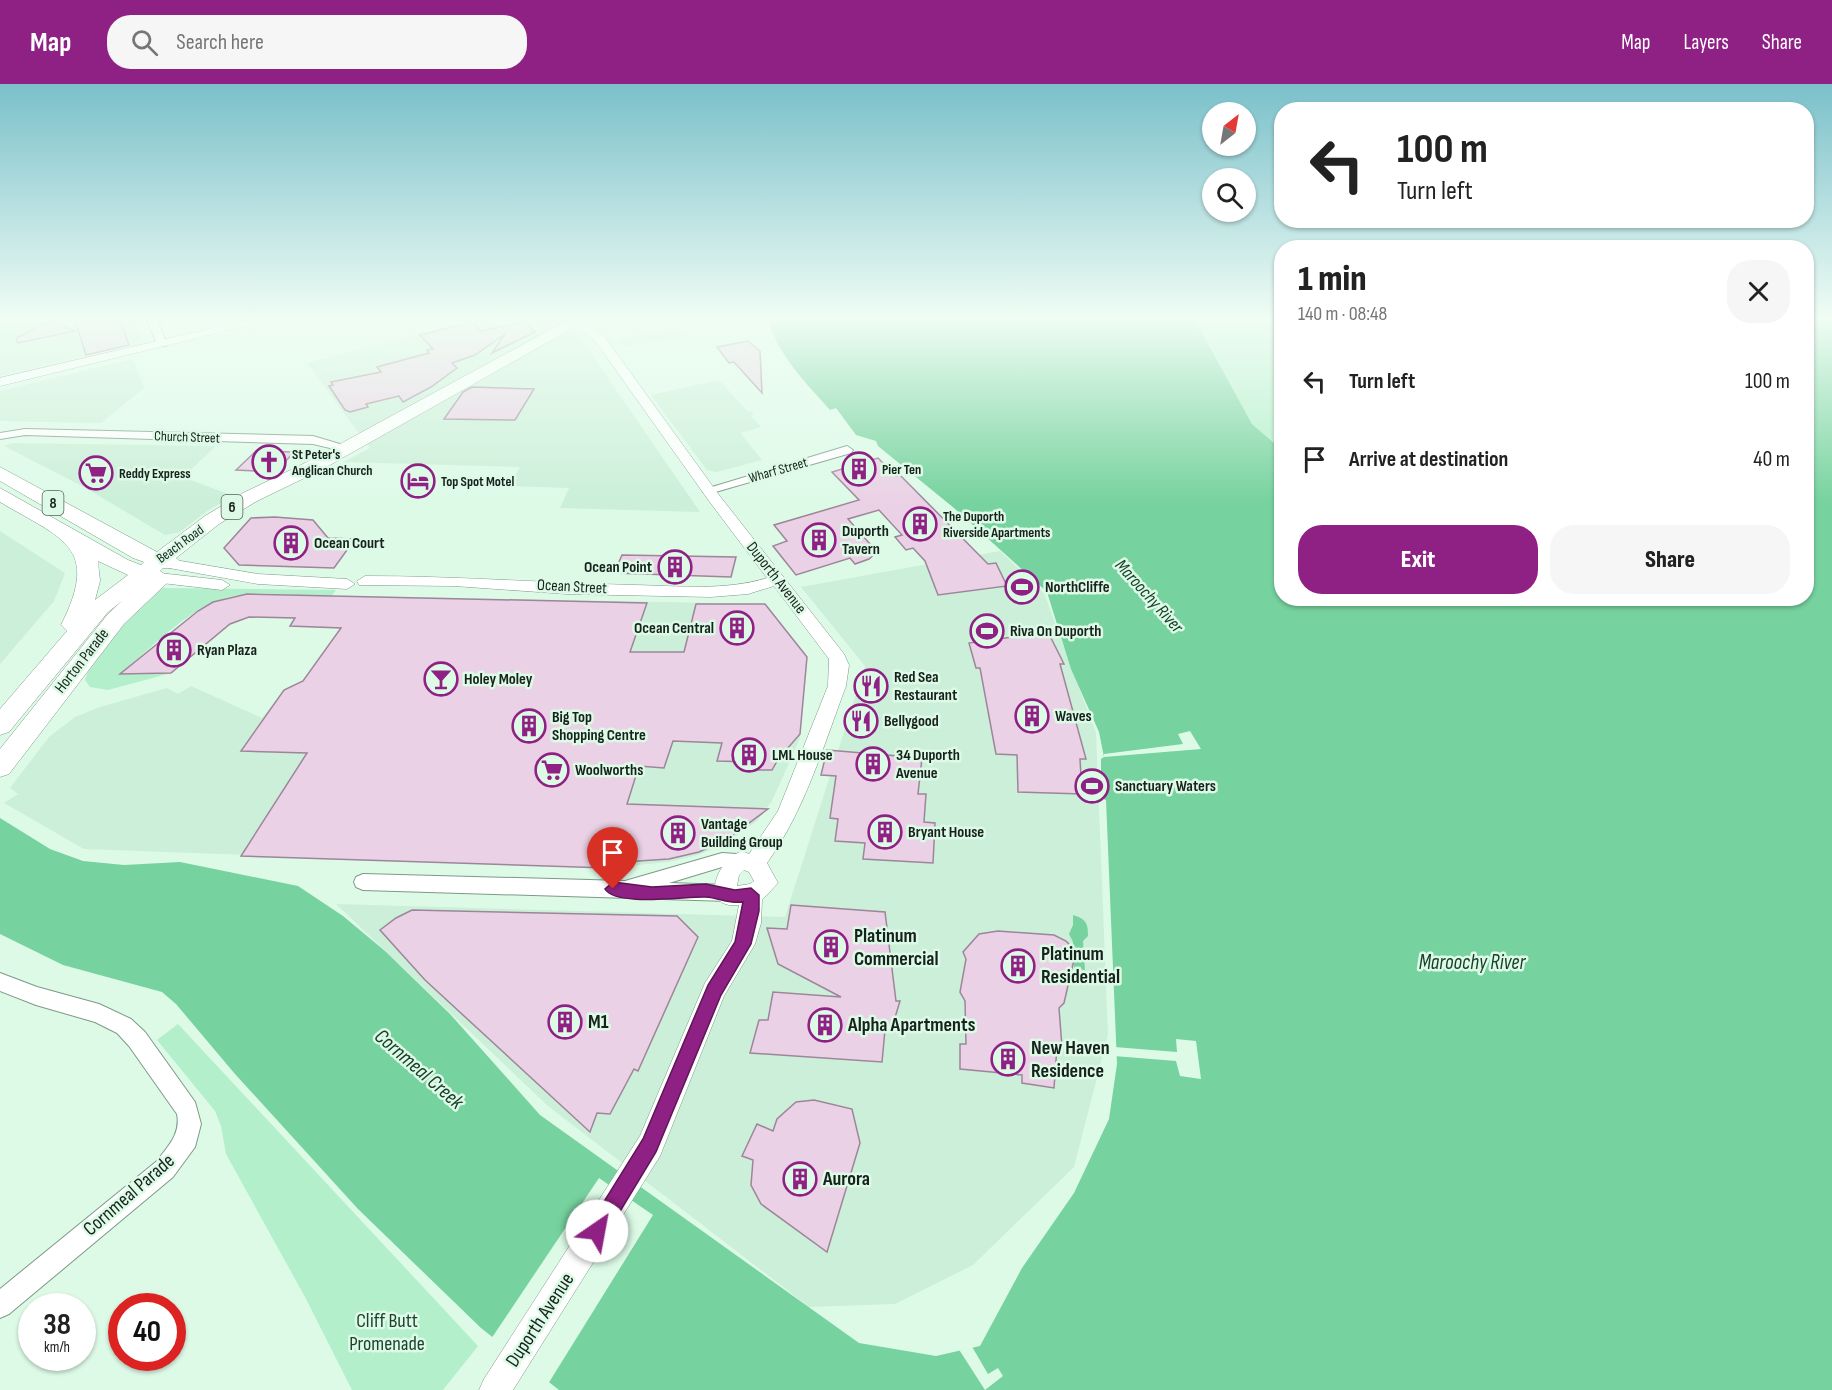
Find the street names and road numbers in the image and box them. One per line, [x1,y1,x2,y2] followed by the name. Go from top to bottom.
[154,427,220,447] street label: Church Street
[747,453,809,487] street label: Wharf Street
[42,491,64,515] road number: 8
[222,495,242,519] road number: 6
[153,521,207,567] street label: Beach Road
[742,538,810,618] street label: Duporth Avenue
[537,576,608,598] street label: Ocean Street
[51,625,113,697] street label: Horton Parade
[78,1149,180,1241] street label: Cornmeal Parade
[501,1268,579,1372] street label: Duporth Avenue

